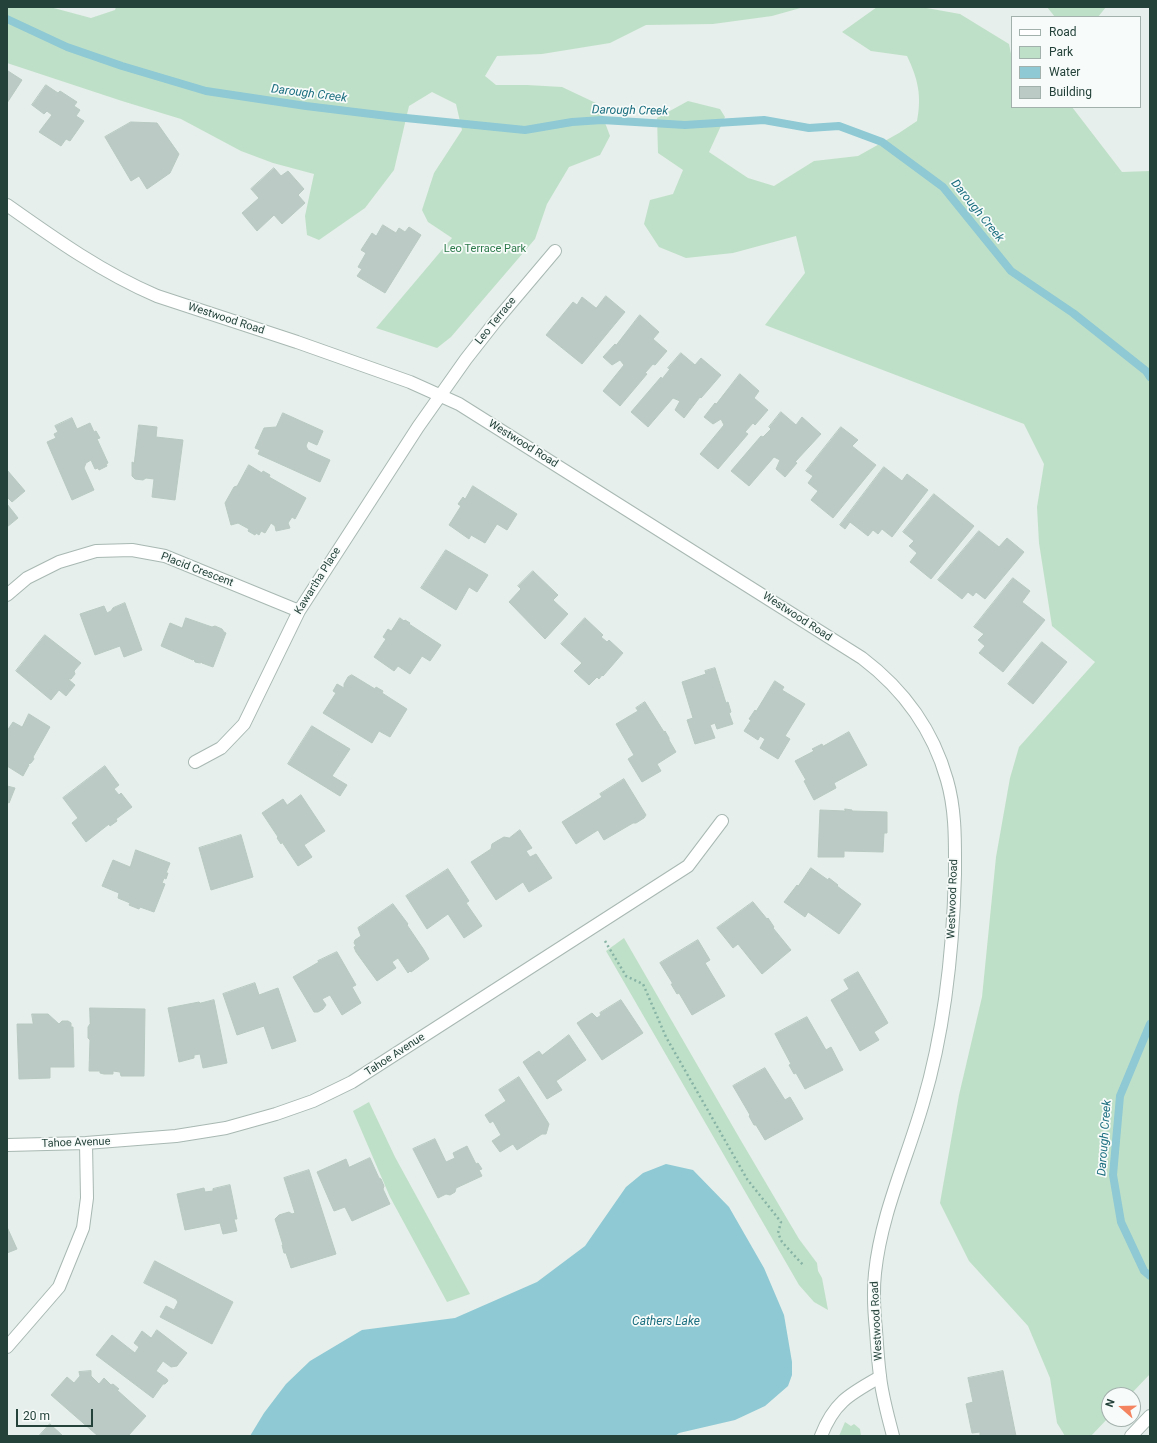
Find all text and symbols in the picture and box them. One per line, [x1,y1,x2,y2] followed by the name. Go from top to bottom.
[1011,16,1141,108] legend
[1049,25,1077,39] text: Road
[1049,45,1073,59] text: Park
[1049,65,1080,79] text: Water
[270,82,348,106] water label: Darough Creek
[1049,85,1092,99] text: Building
[592,103,668,119] water label: Darough Creek
[947,177,1007,245] water label: Darough Creek
[444,242,526,256] park label: Leo Terrace Park
[473,295,519,347] street label: Leo Terrace
[186,300,266,338] street label: Westwood Road
[486,417,560,471] street label: Westwood Road
[292,545,344,617] street label: Kawartha Place
[159,550,235,590] street label: Placid Crescent
[760,590,834,644] street label: Westwood Road
[945,859,961,939] street label: Westwood Road
[363,1031,427,1079] street label: Tahoe Avenue
[1095,1099,1115,1177] water label: Darough Creek
[41,1135,111,1151] street label: Tahoe Avenue
[868,1281,886,1361] street label: Westwood Road
[632,1315,700,1329] water label: Cathers Lake
[1101,1387,1141,1427] north arrow
[1103,1397,1118,1409] text: N
[18,1401,95,1427] scale bar
[23,1409,50,1423] text: 20 m

